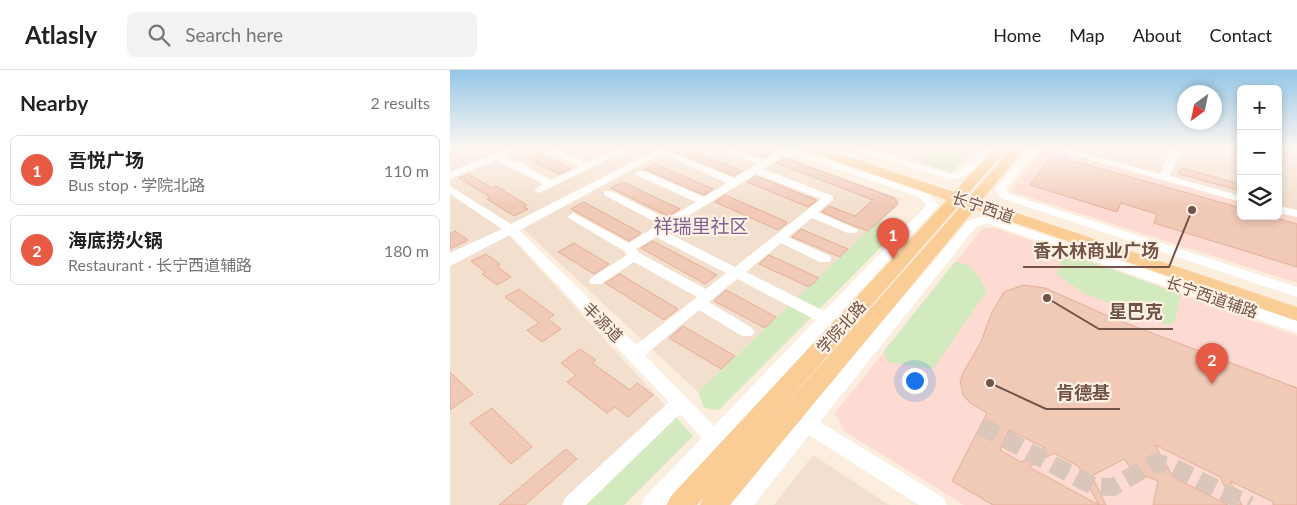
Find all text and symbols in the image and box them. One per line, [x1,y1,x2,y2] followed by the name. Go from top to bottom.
[127,12,477,57] search box
[25,20,97,49] text: Atlasly
[145,21,173,49] icon: search
[185,23,283,46] text: Search here
[993,24,1041,46] text: Home
[1069,24,1105,46] text: Map
[1133,24,1182,46] text: About
[1210,24,1272,46] text: Contact
[1177,85,1222,130] north arrow
[1237,85,1282,220] map controls
[1237,85,1282,130] button: +
[20,90,88,115] text: Nearby
[370,93,430,112] text: 2 results
[1237,130,1282,175] button: −
[68,148,144,171] text: 吾悦广场
[32,161,42,180] text: 1
[384,161,429,180] text: 110 m
[68,175,205,194] text: Bus stop · 学院北路
[1237,175,1282,220] button: layers
[950,187,1017,226] street label: 长宁西道
[653,214,749,237] district label: 祥瑞里社区
[877,218,909,259] pin: 1
[68,228,163,251] text: 海底捞火锅
[1023,234,1169,267] callout: 香木林商业广场
[1033,239,1159,261] text: 香木林商业广场
[32,241,42,260] text: 2
[384,241,429,260] text: 180 m
[68,255,252,274] text: Restaurant · 长宁西道辅路
[1164,272,1261,321] street label: 长宁西道辅路
[1099,296,1173,329] callout: 星巴克
[812,297,869,357] street label: 学院北路
[580,298,627,345] street label: 丰源道
[1109,300,1163,322] text: 星巴克
[1196,343,1228,384] pin: 2
[902,368,928,394] your location
[1046,376,1120,409] callout: 肯德基
[1056,381,1110,403] text: 肯德基

